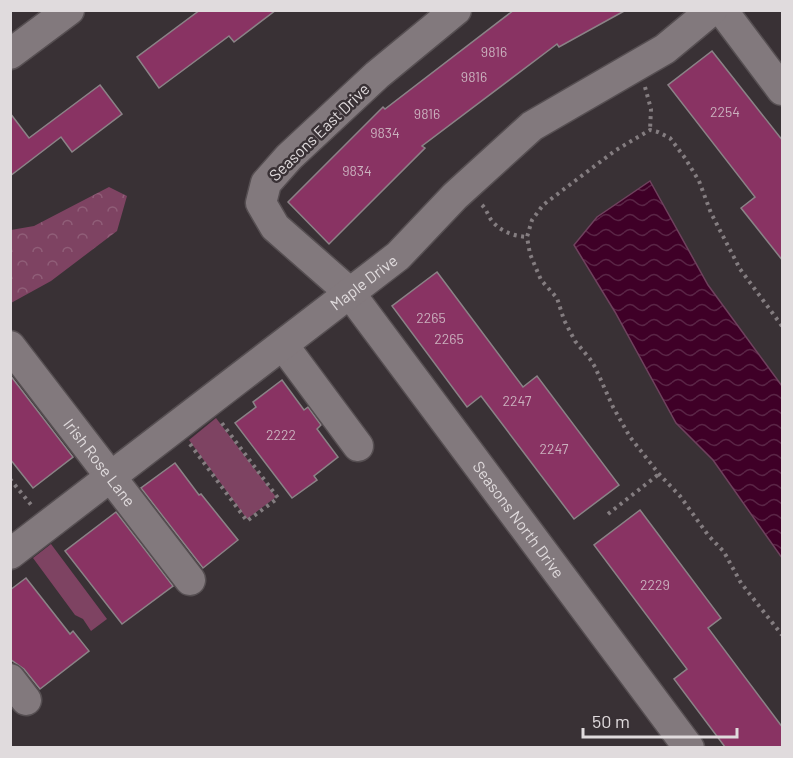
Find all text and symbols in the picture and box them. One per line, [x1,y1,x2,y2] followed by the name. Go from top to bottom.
[481,43,507,60] house number: 9816
[461,68,487,85] house number: 9816
[265,79,373,184] street label: Seasons East Drive
[710,103,740,120] house number: 2254
[414,105,440,122] house number: 9816
[370,124,400,141] house number: 9834
[342,162,372,179] house number: 9834
[326,250,401,314] street label: Maple Drive
[416,309,446,326] house number: 2265
[434,330,464,347] house number: 2265
[503,392,532,409] house number: 2247
[60,414,140,510] street label: Irish Rose Lane
[266,426,296,443] house number: 2222
[540,440,569,457] house number: 2247
[469,457,569,581] street label: Seasons North Drive
[640,576,670,593] house number: 2229
[583,701,738,739] scale bar
[592,710,630,732] text: 50 m

